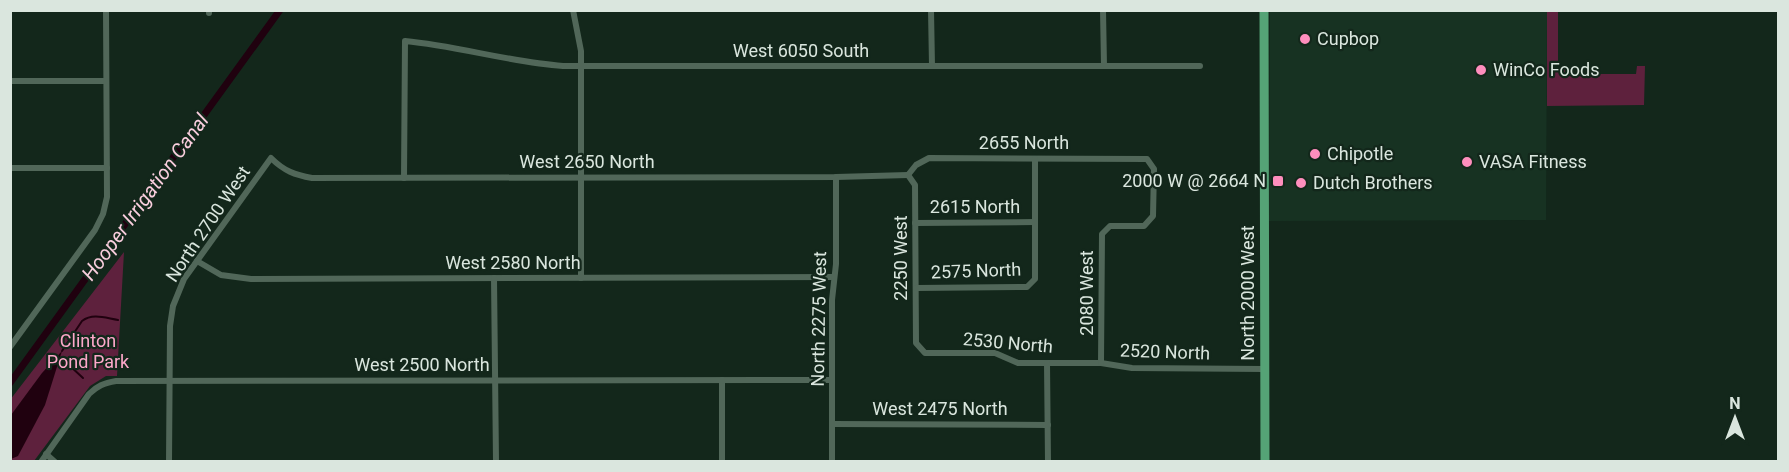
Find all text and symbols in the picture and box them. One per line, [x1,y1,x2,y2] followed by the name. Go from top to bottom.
[1317,28,1379,49] place label: Cupbop
[1298,32,1312,46] marker: Cupbop
[733,40,869,61] street label: West 6050 South
[1493,59,1599,80] place label: WinCo Foods
[1474,63,1488,77] marker: WinCo Foods
[76,109,214,285] water label: Hooper Irrigation Canal
[979,132,1069,153] street label: 2655 North
[1327,143,1393,164] place label: Chipotle
[1308,147,1322,161] marker: Chipotle
[519,151,655,172] street label: West 2650 North
[1479,151,1587,172] place label: VASA Fitness
[1460,155,1474,169] marker: VASA Fitness
[161,162,254,286] street label: North 2700 West
[1122,170,1266,191] place label: 2000 W @ 2664 N
[1313,172,1433,193] place label: Dutch Brothers
[1271,174,1285,188] marker: 2000 W @ 2664 N
[1294,176,1308,190] marker: Dutch Brothers
[930,196,1020,217] street label: 2615 North
[890,215,911,301] street label: 2250 West
[1237,225,1258,361] street label: North 2000 West
[1076,250,1097,336] street label: 2080 West
[807,251,830,387] street label: North 2275 West
[445,252,581,273] street label: West 2580 North
[930,258,1022,283] street label: 2575 North
[962,328,1054,357] street label: 2530 North
[47,330,130,372] park label: Clinton Pond Park
[1119,339,1211,364] street label: 2520 North
[354,354,490,375] street label: West 2500 North
[1705,388,1765,448] north arrow
[1729,394,1741,413] text: N
[872,398,1008,419] street label: West 2475 North

